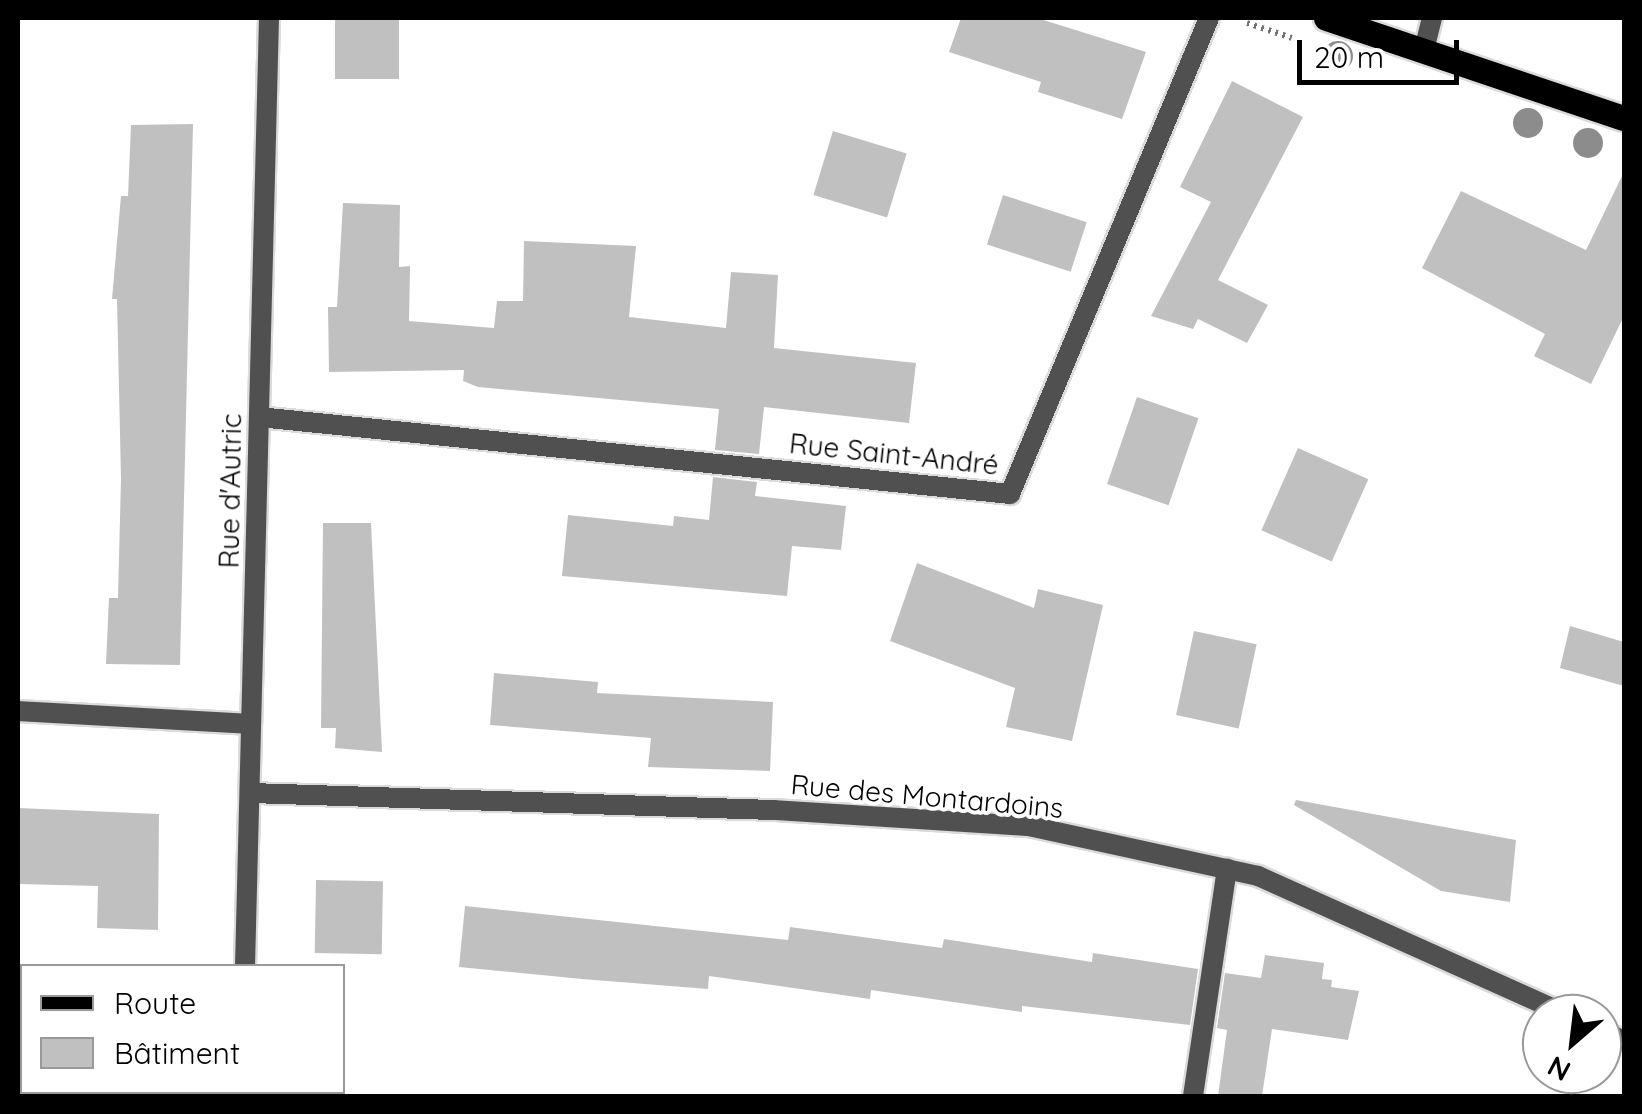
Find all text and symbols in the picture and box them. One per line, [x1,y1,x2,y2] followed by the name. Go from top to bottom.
[1302,20,1464,82] scale bar
[1314,38,1384,76] text: 20 m
[212,413,248,569] street label: Rue d'Autric
[788,426,1000,482] street label: Rue Saint-André
[789,767,1065,825] street label: Rue des Montardoins
[20,964,345,1094] legend
[114,984,196,1022] text: Route
[1522,994,1622,1094] north arrow
[114,1034,240,1072] text: Bâtiment
[1541,1049,1576,1089] text: N

